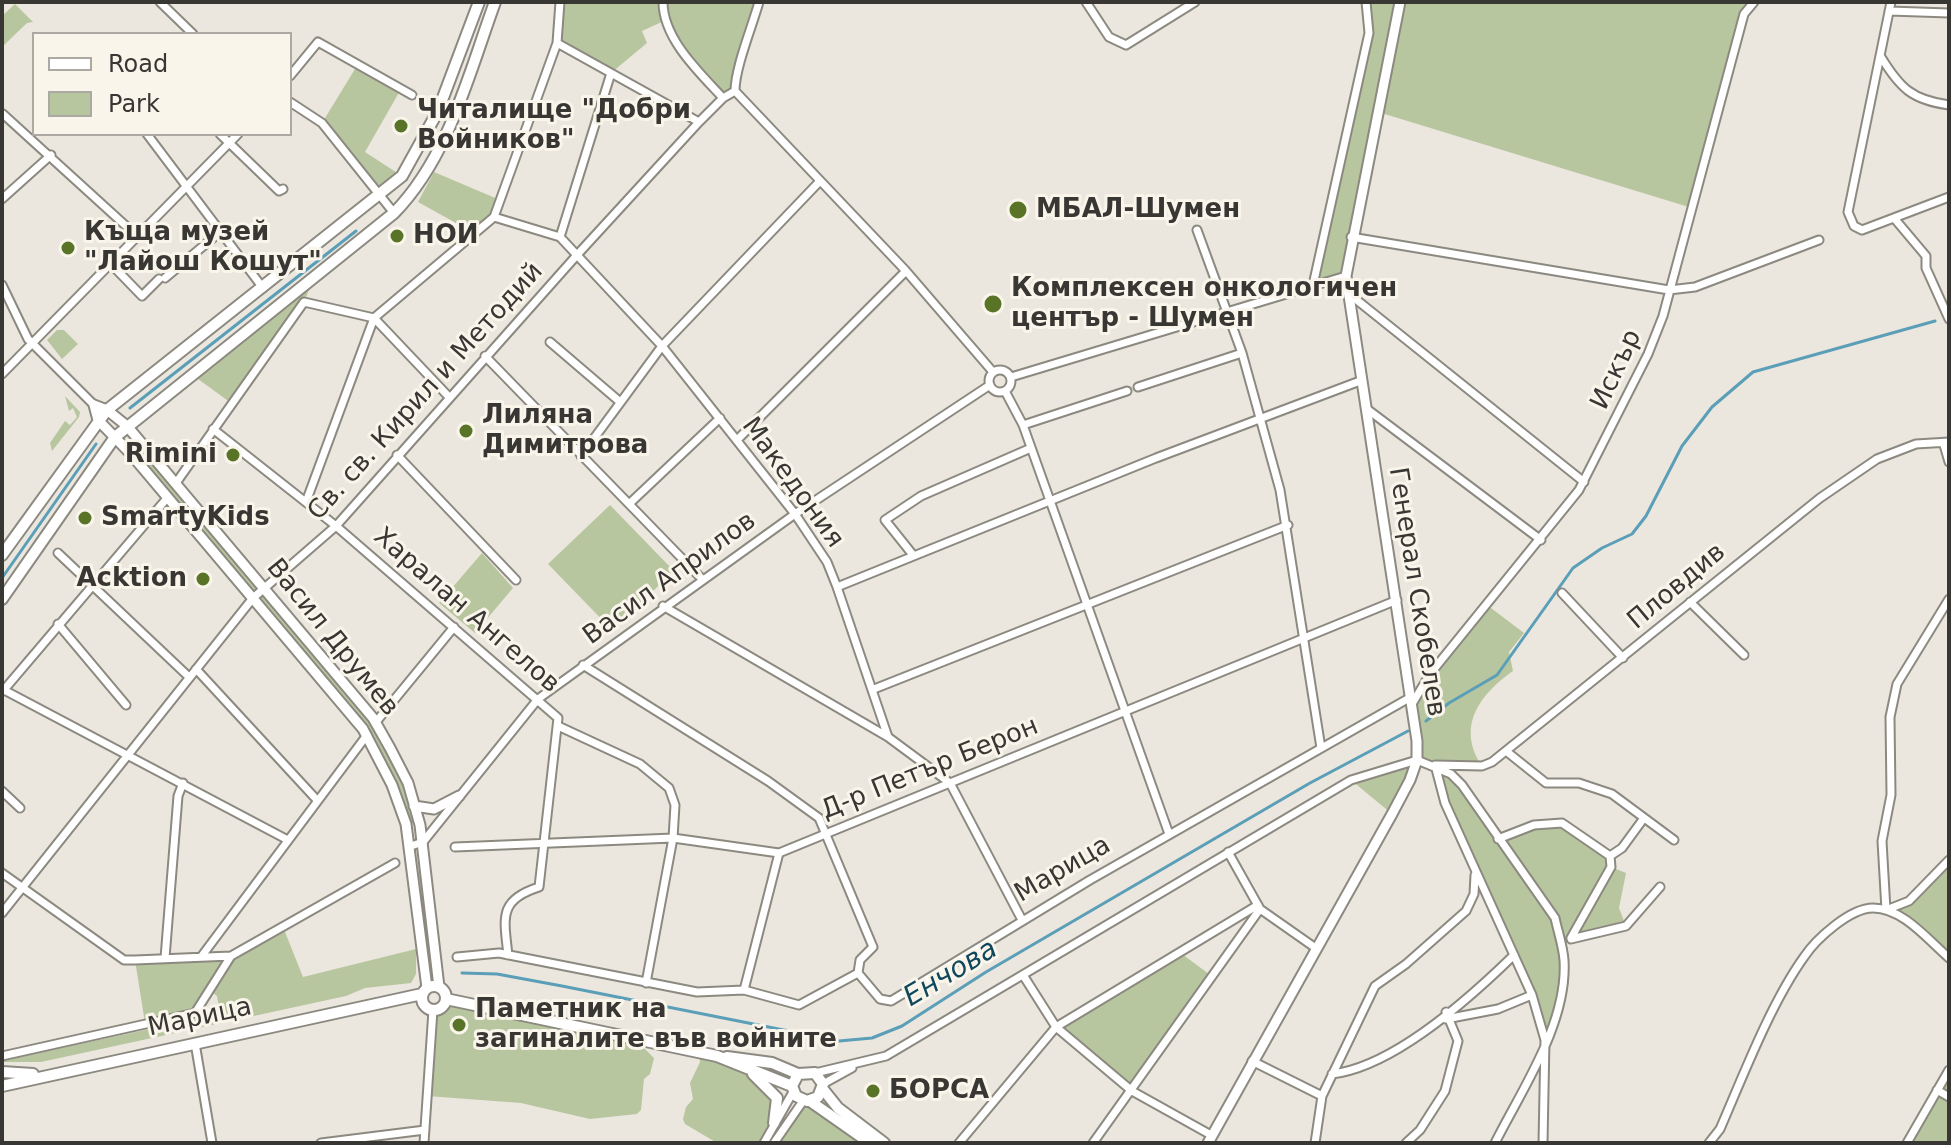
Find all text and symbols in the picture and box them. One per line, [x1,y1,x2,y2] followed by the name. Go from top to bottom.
[32,32,292,136] legend
[108,50,168,78] text: Road
[108,90,160,118] text: Park
[417,95,691,156] place label: Читалище "Добри Войников"
[392,117,410,135] marker: Читалище "Добри Войников"
[1036,194,1240,226] place label: МБАЛ-Шумен
[1007,199,1029,221] marker: МБАЛ-Шумен
[84,217,322,278] place label: Къща музей "Лайош Кошут"
[413,220,479,252] place label: НОИ
[388,227,406,245] marker: НОИ
[59,239,77,257] marker: Къща музей "Лайош Кошут"
[302,257,550,527] street label: Св. св. Кирил и Методий
[1011,273,1397,334] place label: ￼Комплексен онкологичен център - Шумен
[982,293,1004,315] marker: ￼Комплексен онкологичен център - Шумен
[1585,325,1649,415] street label: Искър
[482,400,648,462] place label: Лиляна Димитрова
[734,412,850,554] street label: Македония
[457,422,475,440] marker: Лиляна Димитрова
[125,439,217,471] place label: Rimini
[224,446,242,464] marker: Rimini
[1381,465,1451,719] street label: Генерал Скобелев
[101,502,270,534] place label: SmartyKids
[578,506,762,652] street label: Васил Априлов
[76,509,94,527] marker: SmartyKids
[367,522,565,700] street label: Харалан Ангелов
[1622,537,1732,637] street label: Пловдив
[259,553,405,723] street label: Васил Друмев
[76,563,187,595] place label: Acktion
[194,570,212,588] marker: Acktion
[817,711,1043,827] street label: Д-р Петър Берон
[1010,830,1116,910] street label: Марица
[898,933,1004,1015] water label: Енчова
[145,992,255,1044] street label: Марица
[475,994,837,1056] place label: Паметник на загиналите във войните
[450,1016,468,1034] marker: Паметник на загиналите във войните
[889,1075,989,1107] place label: БОРСА
[864,1082,882,1100] marker: БОРСА

